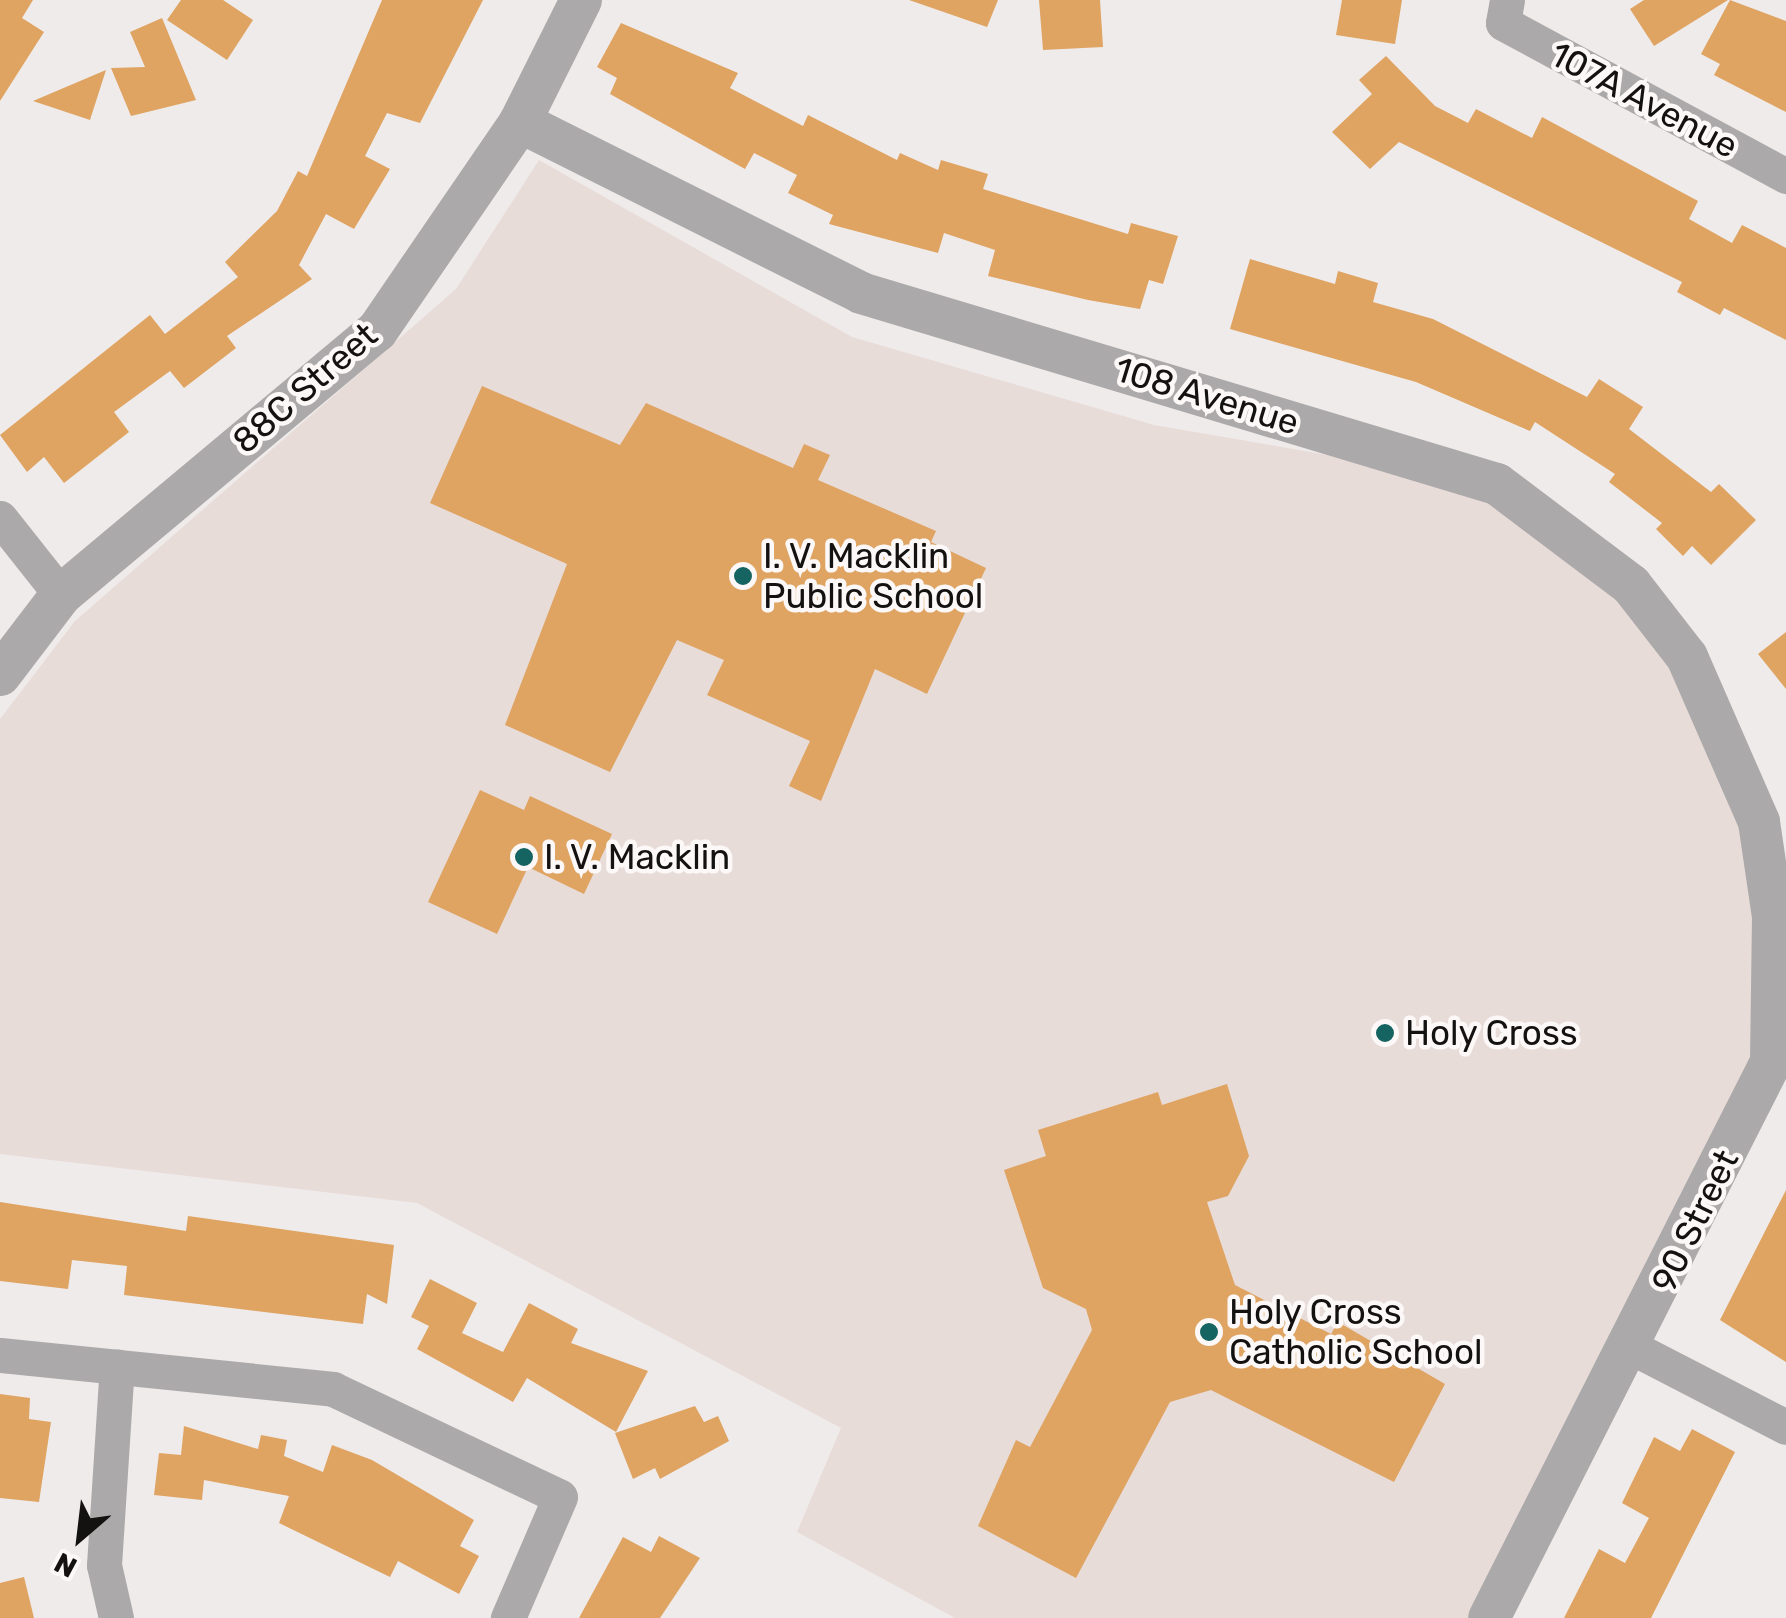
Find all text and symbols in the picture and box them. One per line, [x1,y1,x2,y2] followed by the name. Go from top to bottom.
[1542,33,1746,167] street label: 107A Avenue
[224,314,386,462] street label: 88C Street
[1110,348,1304,444] street label: 108 Avenue
[763,535,983,617] place label: I. V. Macklin Public School
[732,565,754,587] marker: I. V. Macklin Public School
[544,836,731,878] place label: I. V. Macklin
[513,846,535,868] marker: I. V. Macklin
[1405,1012,1579,1054] place label: Holy Cross
[1374,1022,1396,1044] marker: Holy Cross
[1643,1143,1747,1299] street label: 90 Street
[1229,1291,1483,1373] place label: Holy Cross Catholic School
[1198,1321,1220,1343] marker: Holy Cross Catholic School
[30,1488,130,1588] north arrow
[49,1546,82,1584] text: N

